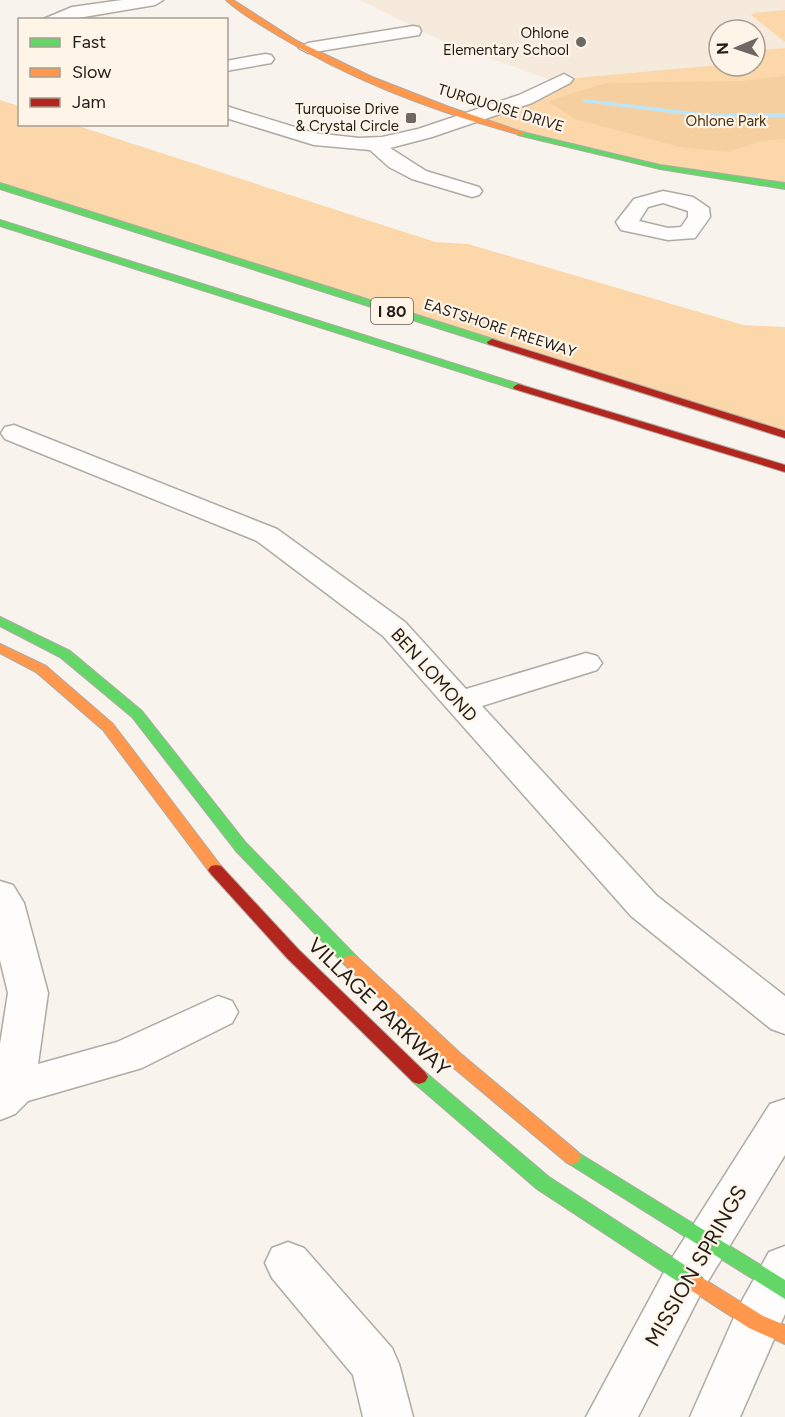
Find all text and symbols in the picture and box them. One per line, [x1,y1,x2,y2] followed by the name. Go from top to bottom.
[18,18,228,126] legend
[707,18,767,78] north arrow
[443,24,569,59] place label: Ohlone Elementary School
[72,31,106,53] text: Fast
[574,35,588,49] marker: Ohlone Elementary School
[713,42,732,55] text: N
[72,61,111,83] text: Slow
[436,80,566,136] street label: TURQUOISE DRIVE
[72,91,106,113] text: Jam
[295,100,399,135] place label: Turquoise Drive & Crystal Circle
[404,111,418,125] marker: Turquoise Drive & Crystal Circle
[686,112,767,130] park label: Ohlone Park
[422,295,578,361] street label: EASTSHORE FREEWAY
[371,298,413,324] road number: I 80
[386,624,482,726] street label: BEN LOMOND
[303,932,456,1081] street label: VILLAGE PARKWAY
[639,1181,752,1351] street label: MISSION SPRINGS

